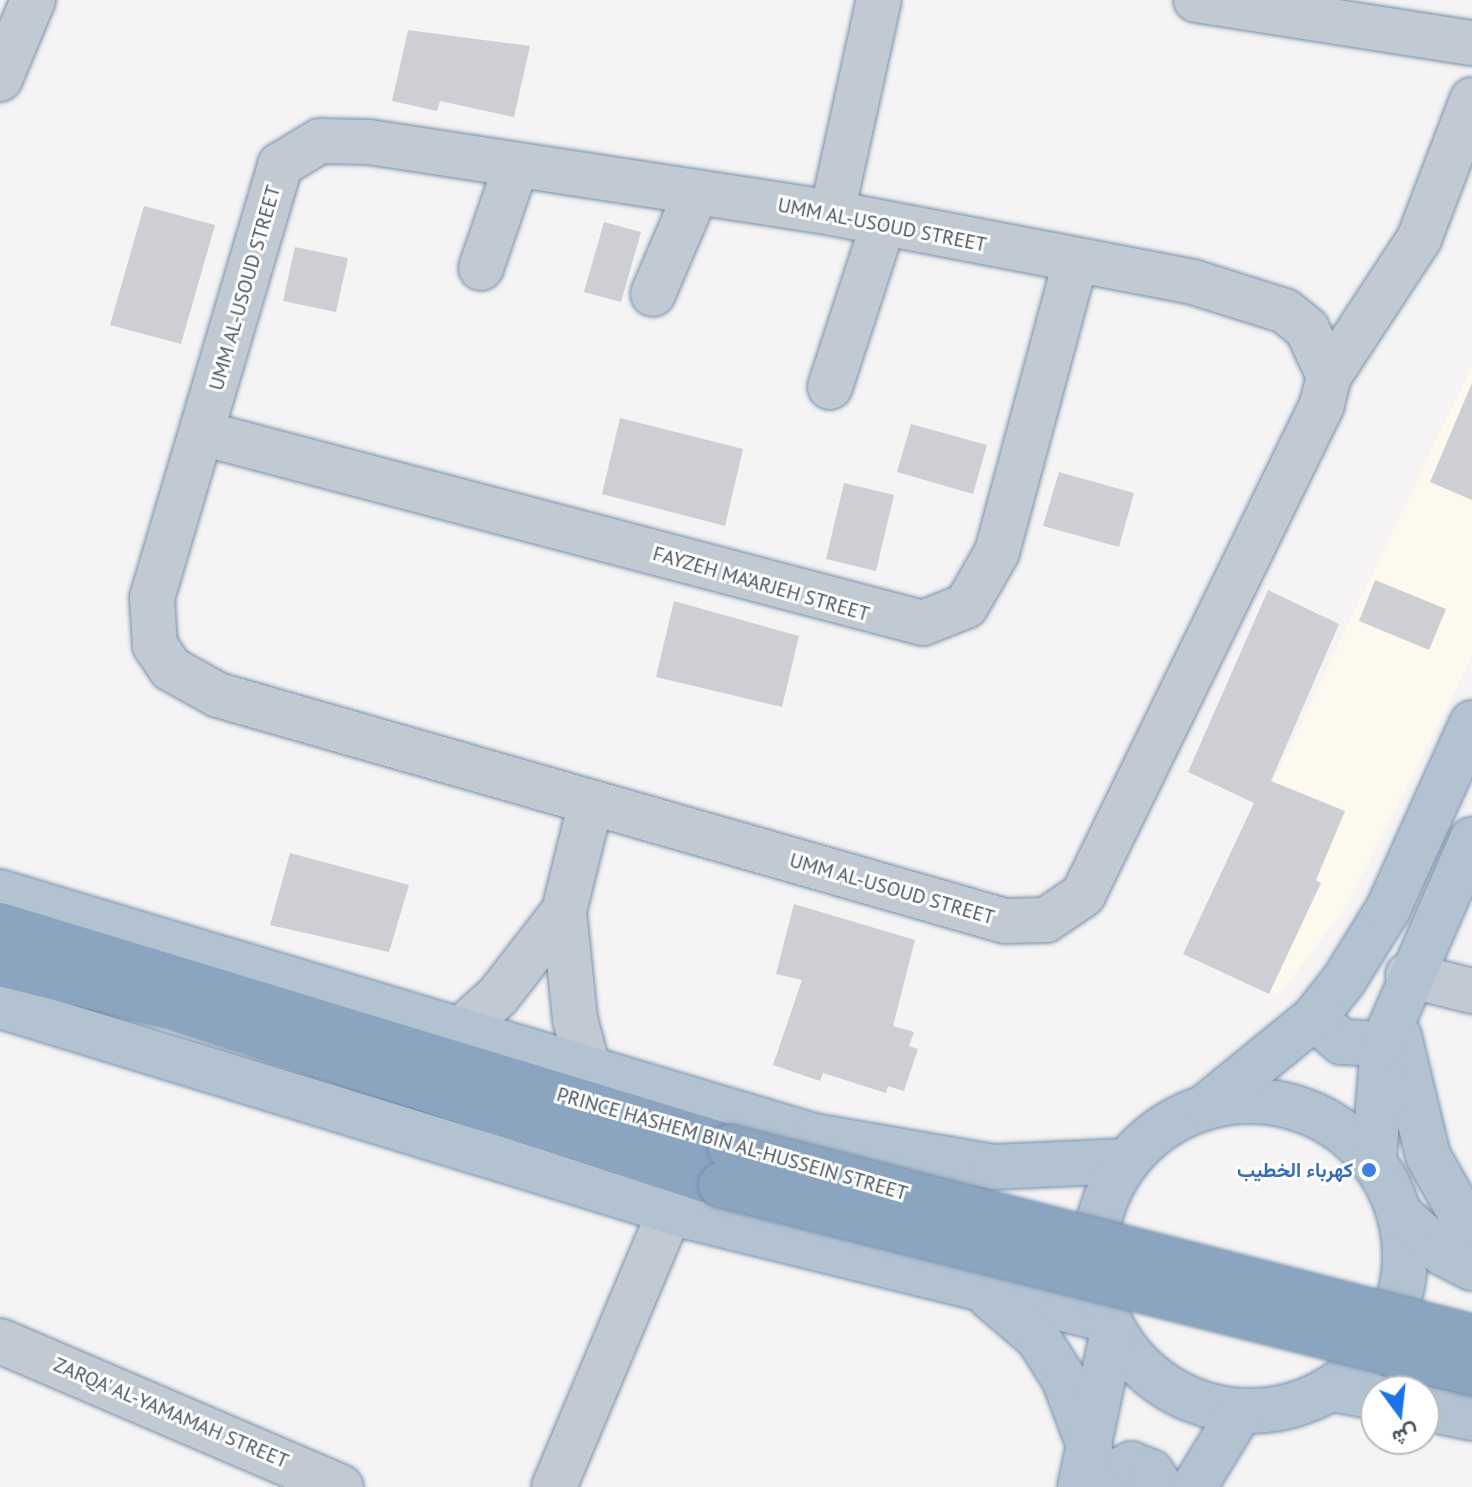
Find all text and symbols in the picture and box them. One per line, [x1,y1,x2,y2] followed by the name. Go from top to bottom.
[204,182,286,394] street label: UMM AL-USOUD STREET
[775,193,989,257] street label: UMM AL-USOUD STREET
[650,542,872,626] street label: FAYZEH MA’ARJEH STREET
[786,848,998,930] street label: UMM AL-USOUD STREET
[554,1082,910,1206] street label: PRINCE HASHEM BIN AL-HUSSEIN STREET
[1237,1158,1353,1182] place label: كهرباء الخطيب
[1360,1161,1378,1179] marker: كهرباء الخطيب
[49,1352,293,1474] street label: ZARQA' AL-YAMAMAH STREET
[1360,1375,1440,1455] north arrow
[1389,1419,1422,1453] text: ش

